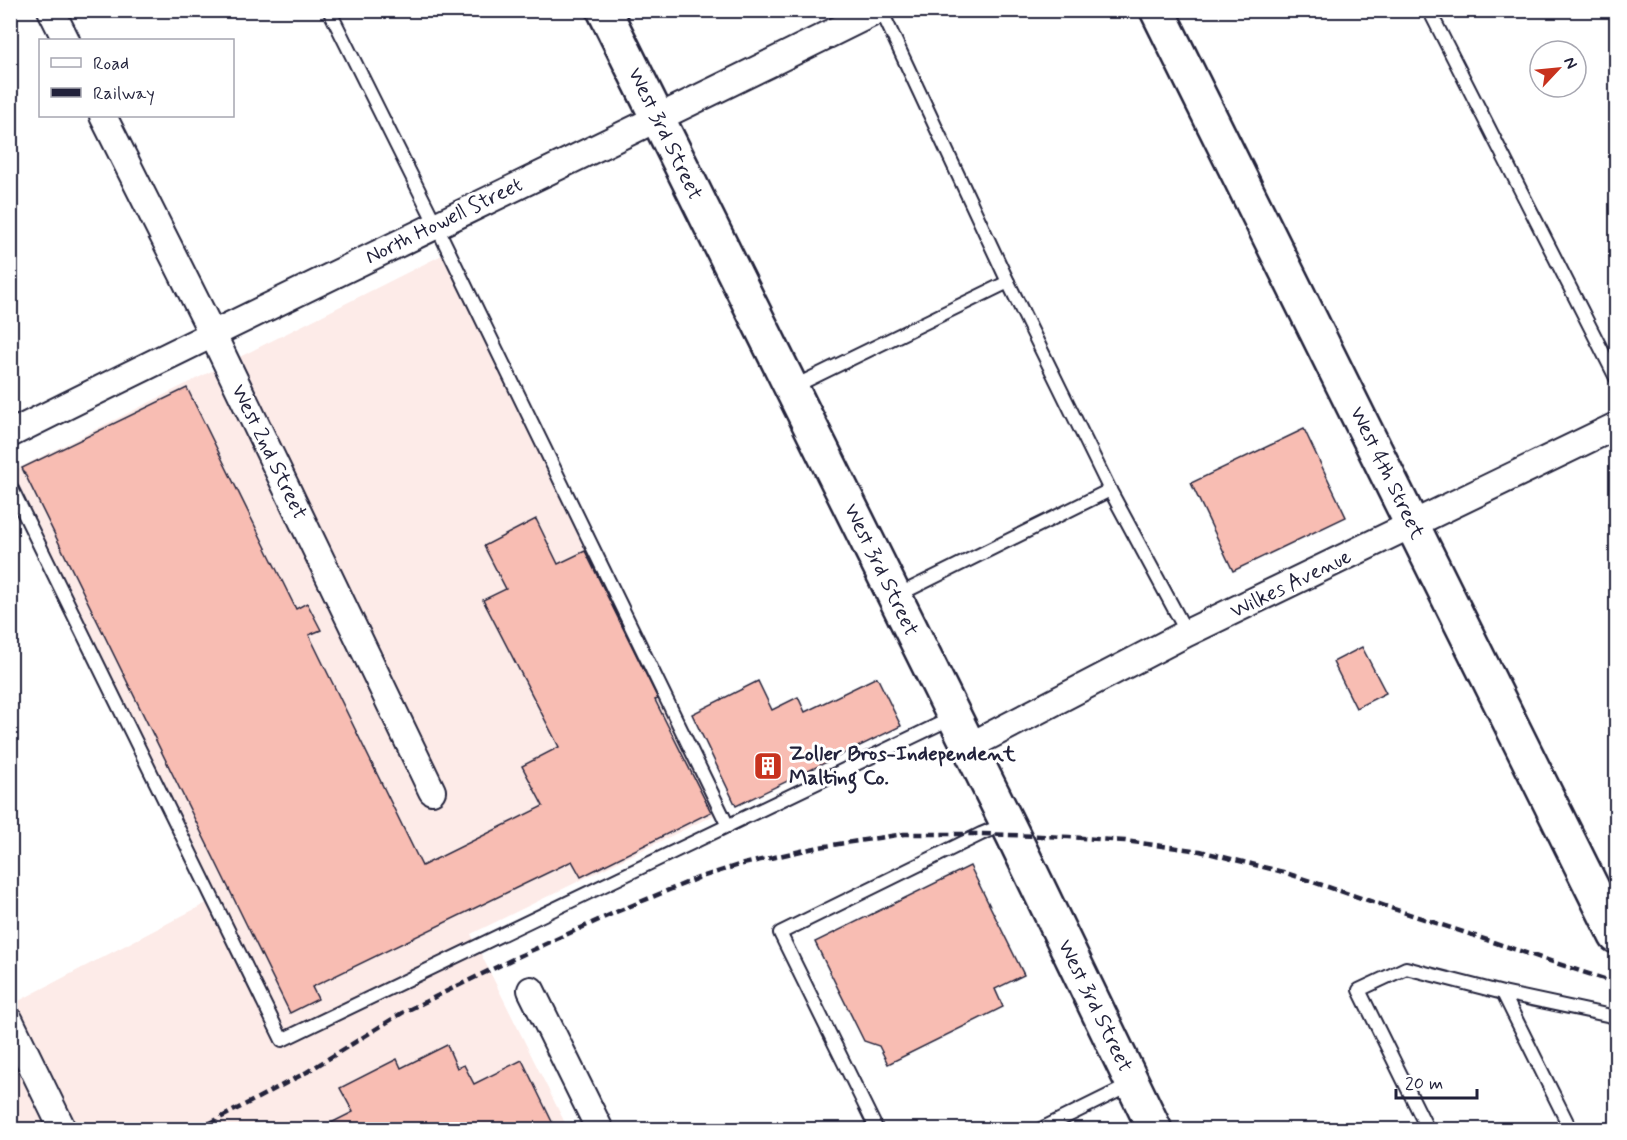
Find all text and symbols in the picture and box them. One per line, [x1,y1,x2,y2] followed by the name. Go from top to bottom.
[39,39,234,117] legend
[1528,39,1588,99] north arrow
[93,52,129,76] text: Road
[1558,54,1582,72] text: N
[621,63,709,205] street label: West 3rd Street
[93,82,155,106] text: Railway
[361,171,527,271] street label: North Howell Street
[224,380,314,524] street label: West 2nd Street
[1343,402,1432,545] street label: West 4th Street
[837,499,925,641] street label: West 3rd Street
[1226,543,1356,625] street label: Wilkes Avenue
[789,740,1016,794] place label: Zoller Bros-Independent Malting Co.
[752,750,784,782] building icon: Zoller Bros-Independent Malting Co.
[1051,935,1139,1077] street label: West 3rd Street
[1396,1062,1477,1100] scale bar
[1405,1072,1443,1096] text: 20 m

